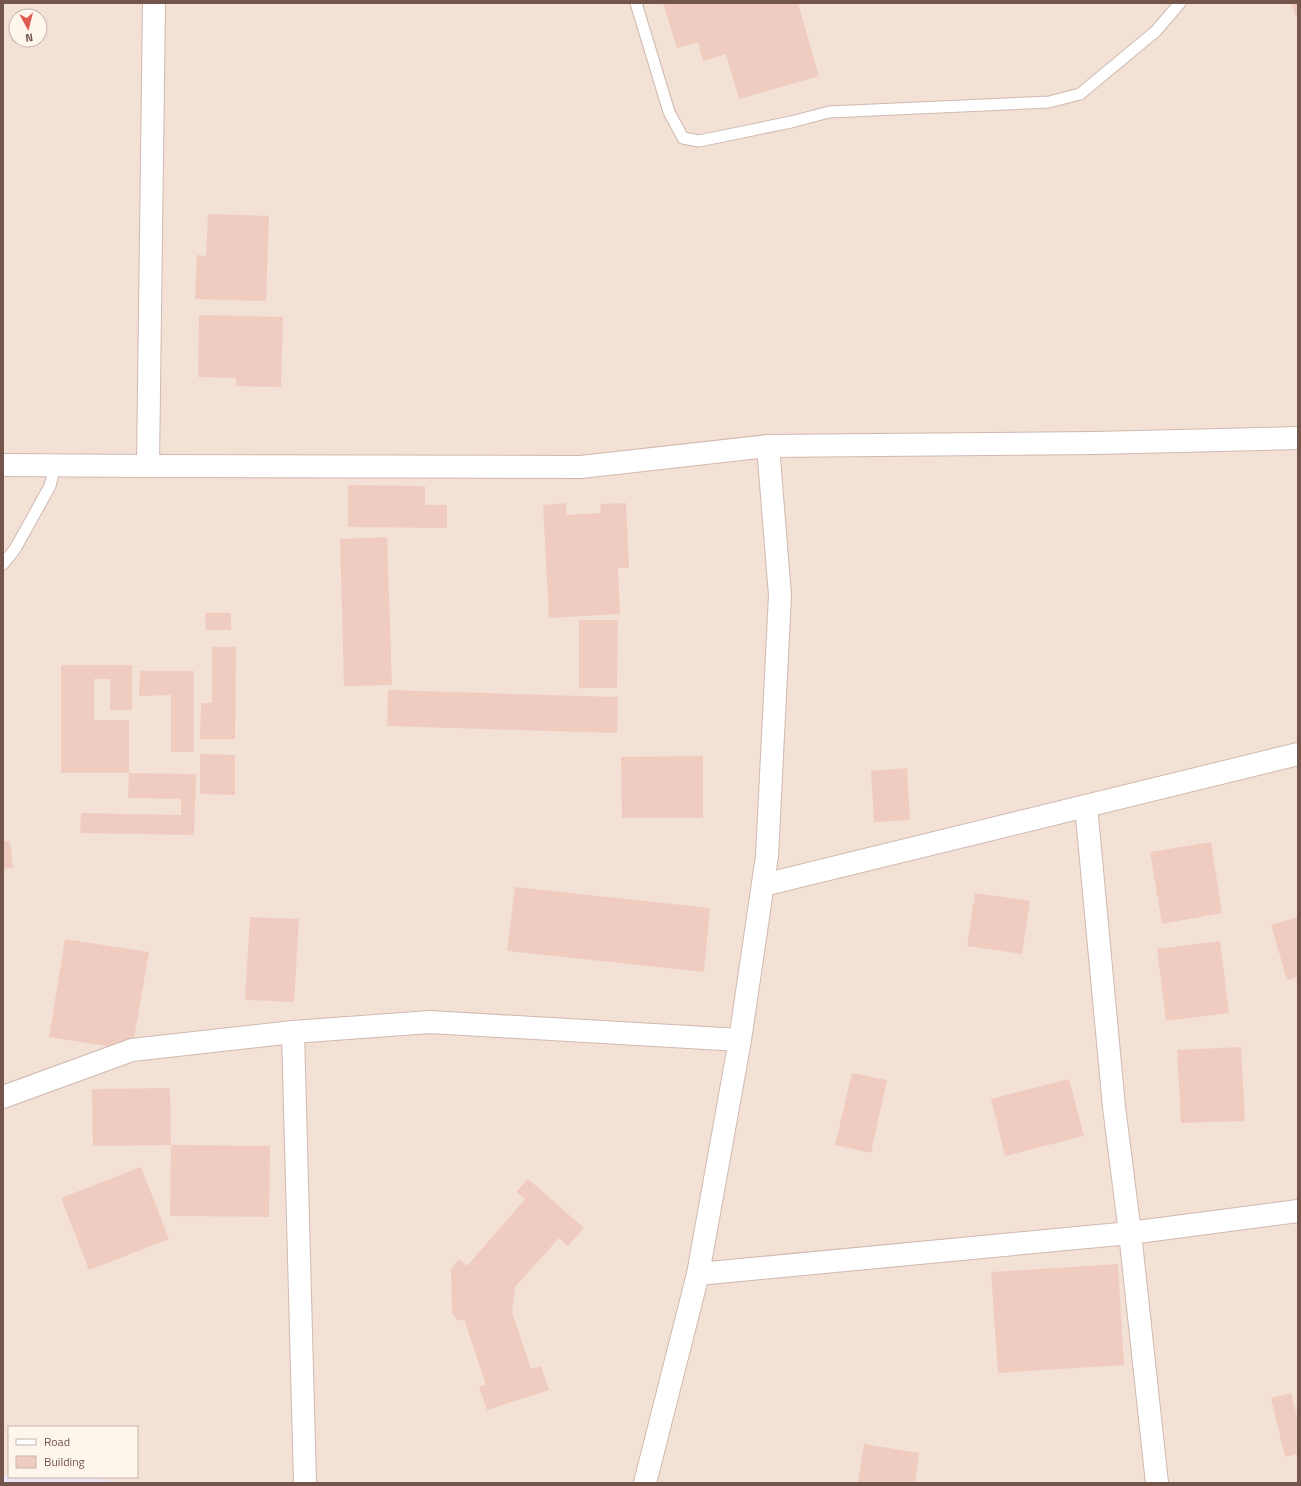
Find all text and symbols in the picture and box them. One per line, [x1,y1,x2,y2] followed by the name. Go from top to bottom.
[8,8,48,48] north arrow
[24,30,34,46] text: N
[8,1426,138,1478] legend
[44,1432,70,1451] text: Road
[44,1452,85,1471] text: Building

